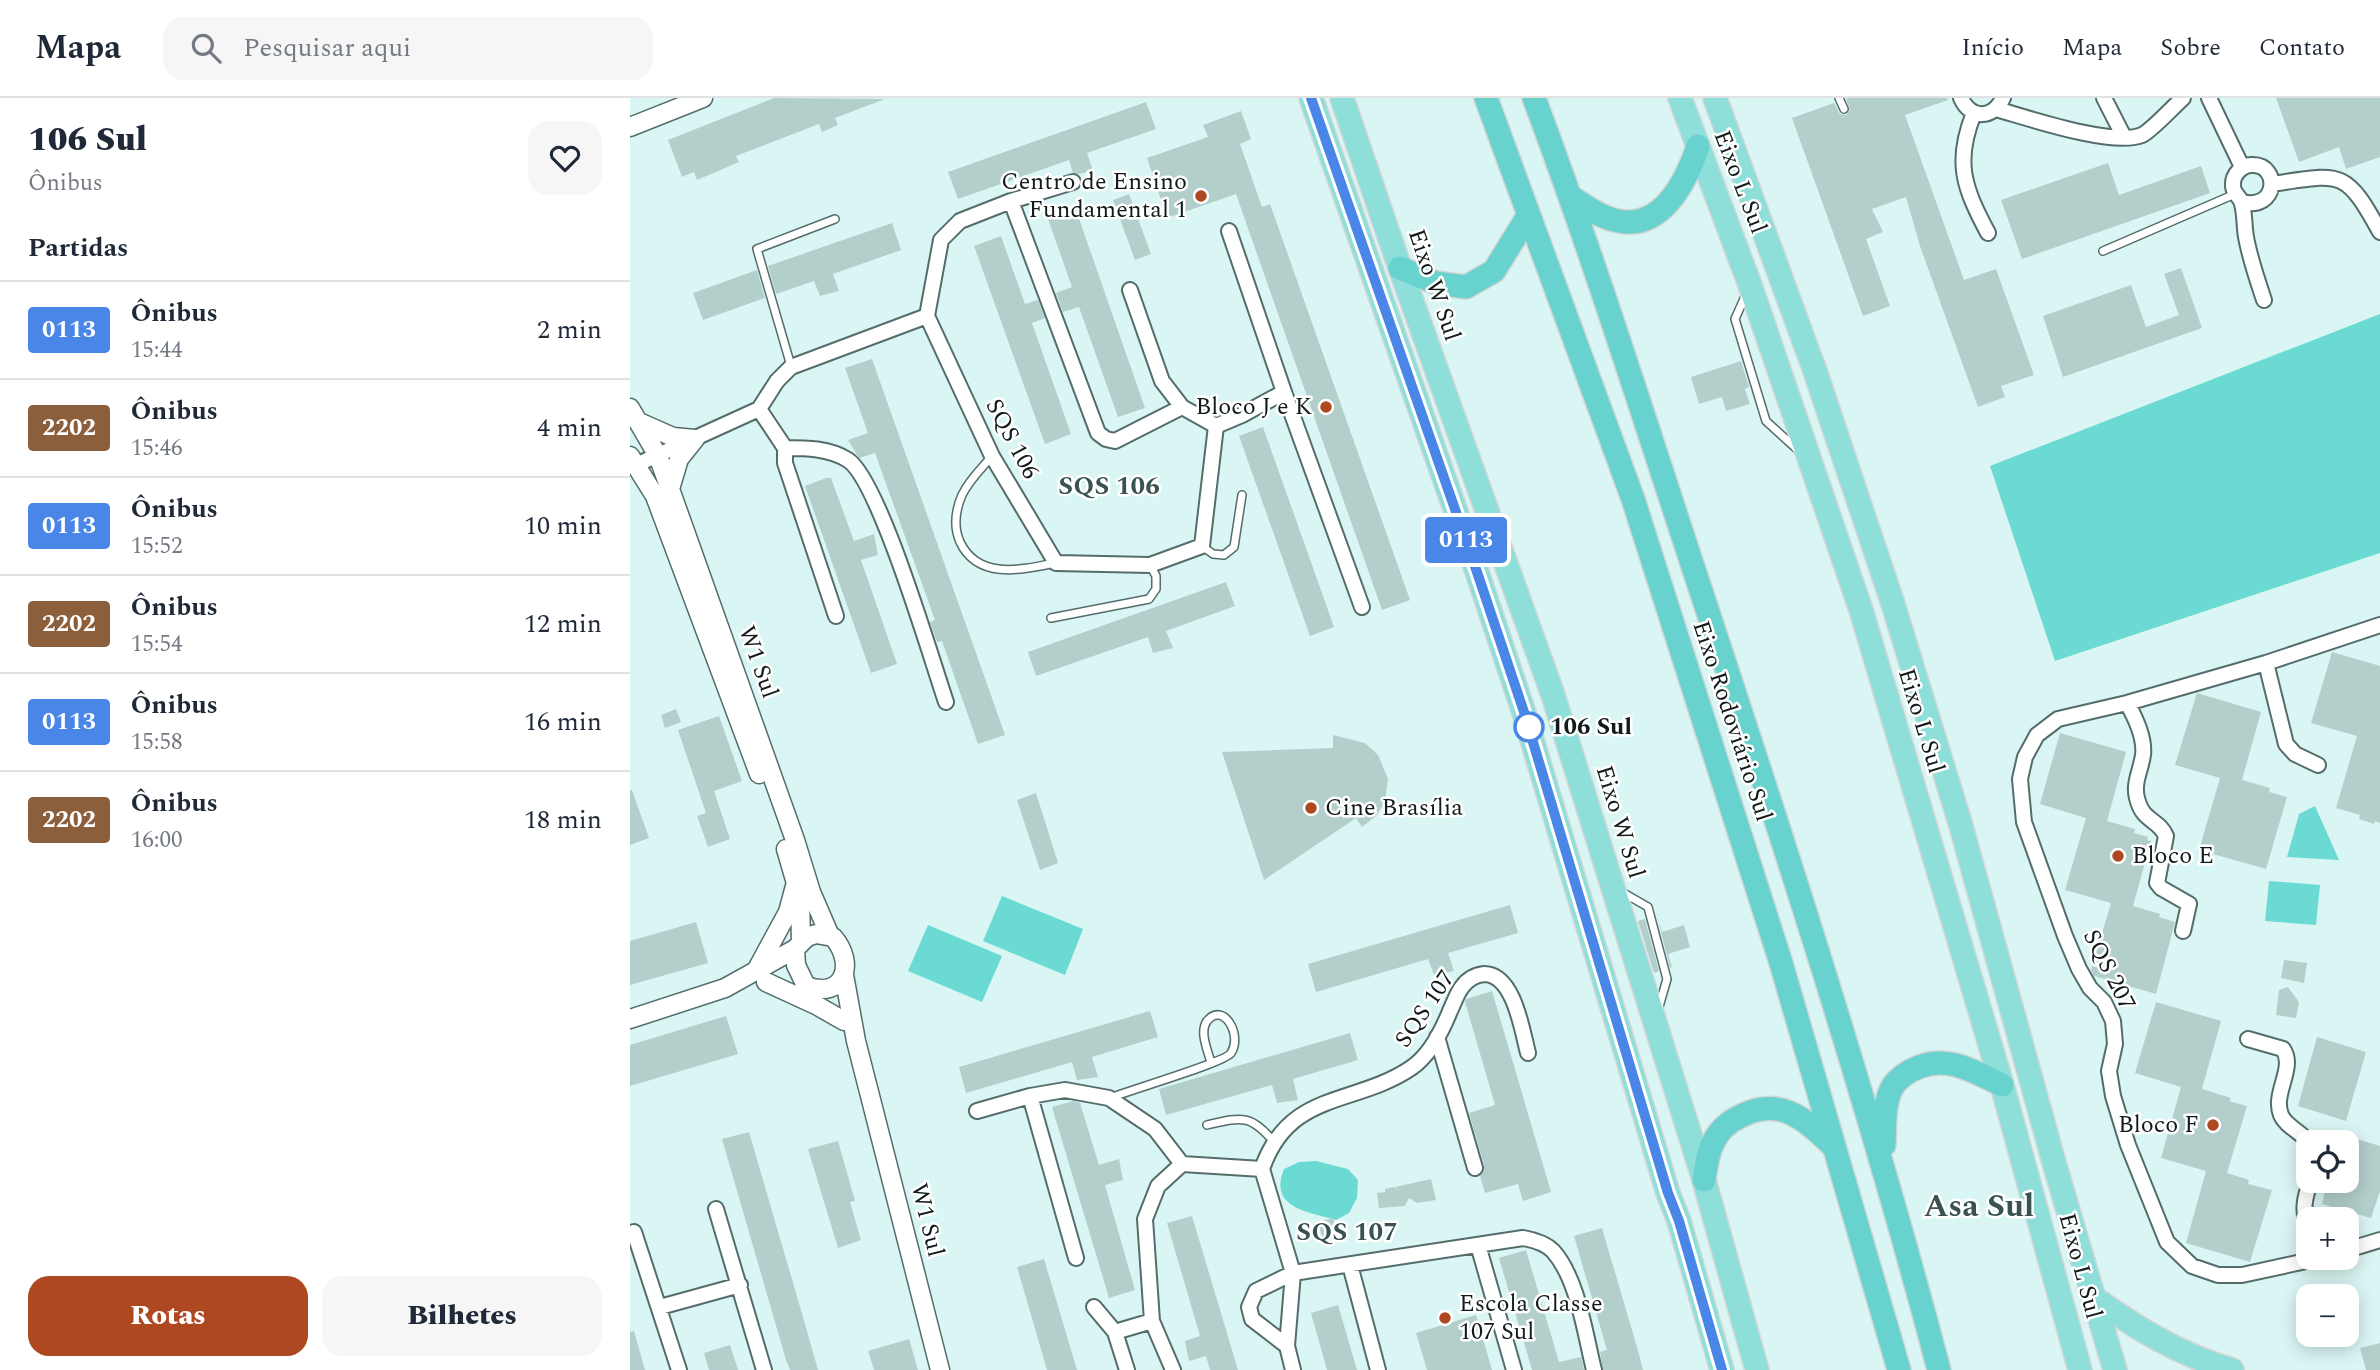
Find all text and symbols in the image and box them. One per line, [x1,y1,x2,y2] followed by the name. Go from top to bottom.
[163,17,653,80] search box
[35,23,121,73] text: Mapa
[243,28,411,68] text: Pesquisar aqui
[187,29,225,67] icon: search
[1961,30,2024,66] text: Início
[2062,30,2122,66] text: Mapa
[2160,30,2221,66] text: Sobre
[2259,30,2345,66] text: Contato
[28,115,147,165] text: 106 Sul
[528,121,602,195] button: heart
[1704,125,1776,239] street label: Eixo L Sul
[1001,164,1187,228] place label: Centro de Ensino Fundamental 1
[28,166,103,201] text: Ônibus
[1193,188,1209,204] marker: Centro de Ensino Fundamental 1
[1398,224,1470,346] street label: Eixo W Sul
[28,228,128,268] text: Partidas
[131,293,218,333] text: Ônibus
[537,310,602,350] text: 2 min
[42,312,96,348] text: 0113
[131,333,183,368] text: 15:44
[1196,389,1312,425] place label: Bloco J e K
[131,391,218,431] text: Ônibus
[976,392,1048,486] street label: SQS 106
[1318,399,1334,415] marker: Bloco J e K
[537,408,602,448] text: 4 min
[42,410,96,446] text: 2202
[131,431,183,466] text: 15:46
[1058,466,1160,506] district label: SQS 106
[131,489,218,529] text: Ônibus
[524,506,602,546] text: 10 min
[42,508,96,544] text: 0113
[1417,517,1515,563] line badge: 0113
[1439,522,1493,558] text: 0113
[131,529,183,564] text: 15:52
[131,587,218,627] text: Ônibus
[524,604,602,644] text: 12 min
[42,606,96,642] text: 2202
[1683,616,1781,826] street label: Eixo Rodoviário Sul
[728,621,788,703] street label: W1 Sul
[131,627,183,662] text: 15:54
[1888,664,1954,778] street label: Eixo L Sul
[131,685,218,725] text: Ônibus
[524,702,602,742] text: 16 min
[42,704,96,740] text: 0113
[1550,709,1632,745] place label: 106 Sul
[1514,712,1544,742] marker: 106 Sul
[131,725,183,760] text: 15:58
[1586,761,1654,883] street label: Eixo W Sul
[131,783,218,823] text: Ônibus
[1325,790,1463,826] place label: Cine Brasília
[524,800,602,840] text: 18 min
[1303,800,1319,816] marker: Cine Brasília
[42,802,96,838] text: 2202
[131,823,183,858] text: 16:00
[2132,838,2214,874] place label: Bloco E
[2110,848,2126,864] marker: Bloco E
[2073,923,2145,1017] street label: SQS 207
[1386,963,1464,1055] street label: SQS 107
[2118,1107,2199,1143] place label: Bloco F
[2205,1117,2221,1133] marker: Bloco F
[2296,1130,2359,1347] map controls
[2296,1130,2359,1193] button: locate
[900,1179,954,1261] street label: W1 Sul
[1924,1182,2034,1231] district label: Asa Sul
[2296,1207,2359,1270] button: +
[2049,1209,2111,1323] street label: Eixo L Sul
[1296,1212,1398,1252] district label: SQS 107
[28,1276,308,1356] button: Rotas
[322,1276,602,1356] button: Bilhetes
[2296,1284,2359,1347] button: −
[1459,1286,1603,1350] place label: Escola Classe 107 Sul
[1437,1310,1453,1326] marker: Escola Classe 107 Sul

